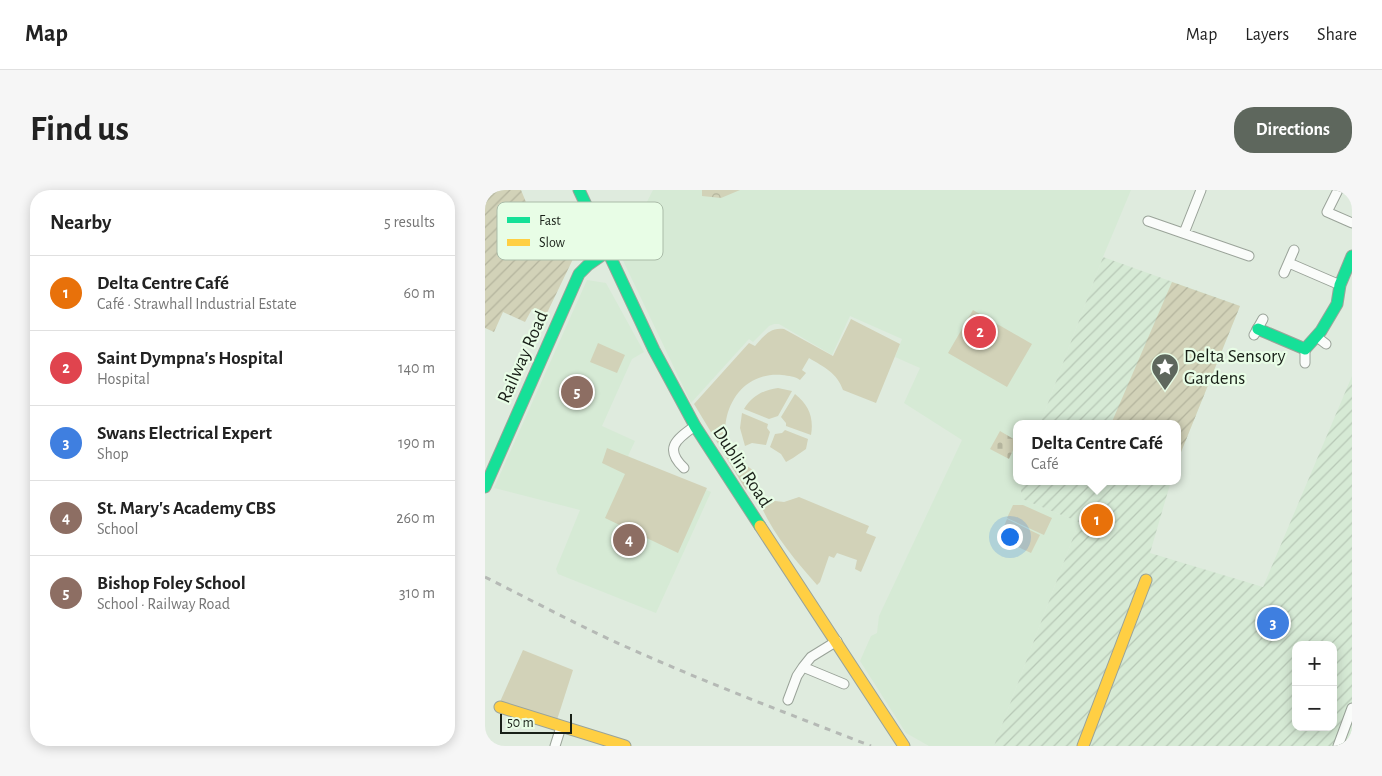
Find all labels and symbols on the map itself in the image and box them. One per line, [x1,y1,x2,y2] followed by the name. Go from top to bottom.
[497,202,663,260] legend
[539,214,561,228] text: Fast
[539,236,566,250] text: Slow
[494,308,552,406] street label: Railway Road
[964,313,996,351] pin: 2
[1184,347,1286,388] place label: Delta Sensory Gardens
[1150,352,1180,391] place icon: Delta Sensory Gardens
[561,373,593,411] pin: 5
[709,423,775,511] street label: Dublin Road
[1081,501,1113,539] pin: 1
[613,521,645,559] pin: 4
[997,524,1023,550] your location
[1257,604,1289,642] pin: 3
[500,711,573,734] scale bar

